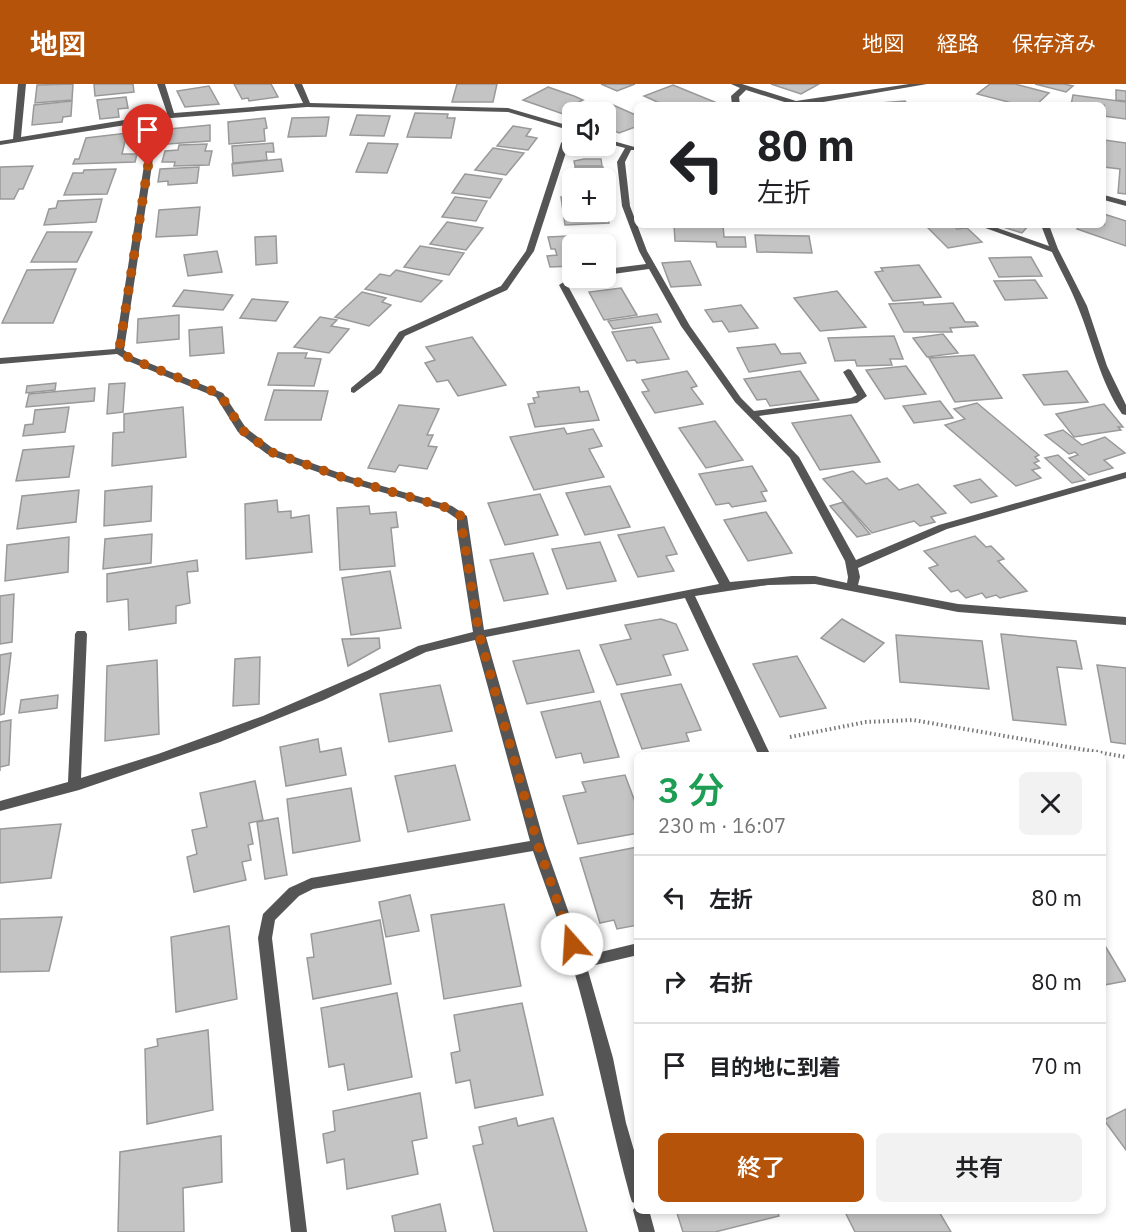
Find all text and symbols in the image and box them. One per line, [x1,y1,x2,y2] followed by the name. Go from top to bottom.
[30,25,86,62] text: 地図
[862,29,904,57] text: 地図
[937,29,979,57] text: 経路
[1012,29,1096,57] text: 保存済み
[562,102,616,288] map controls
[562,102,616,156] button: sound
[122,104,173,166] pin
[131,113,164,146] icon: arrive
[757,118,855,173] text: 80 m
[658,126,736,204] icon: left
[562,168,616,222] button: +
[757,174,811,209] text: 左折
[562,234,616,288] button: −
[658,766,724,813] text: 3 分
[1019,772,1082,835] button: close
[658,812,786,839] text: 230 m · 16:07
[658,881,691,914] icon: left
[1031,883,1082,912] text: 80 m
[709,884,753,913] text: 左折
[540,912,604,976] position arrow
[658,965,691,998] icon: right
[1031,967,1082,996] text: 80 m
[709,968,753,997] text: 右折
[658,1049,691,1082] icon: arrive
[1031,1051,1082,1080] text: 70 m
[709,1052,841,1081] text: 目的地に到着
[658,1133,864,1202] button: 終了
[876,1133,1082,1202] button: 共有

